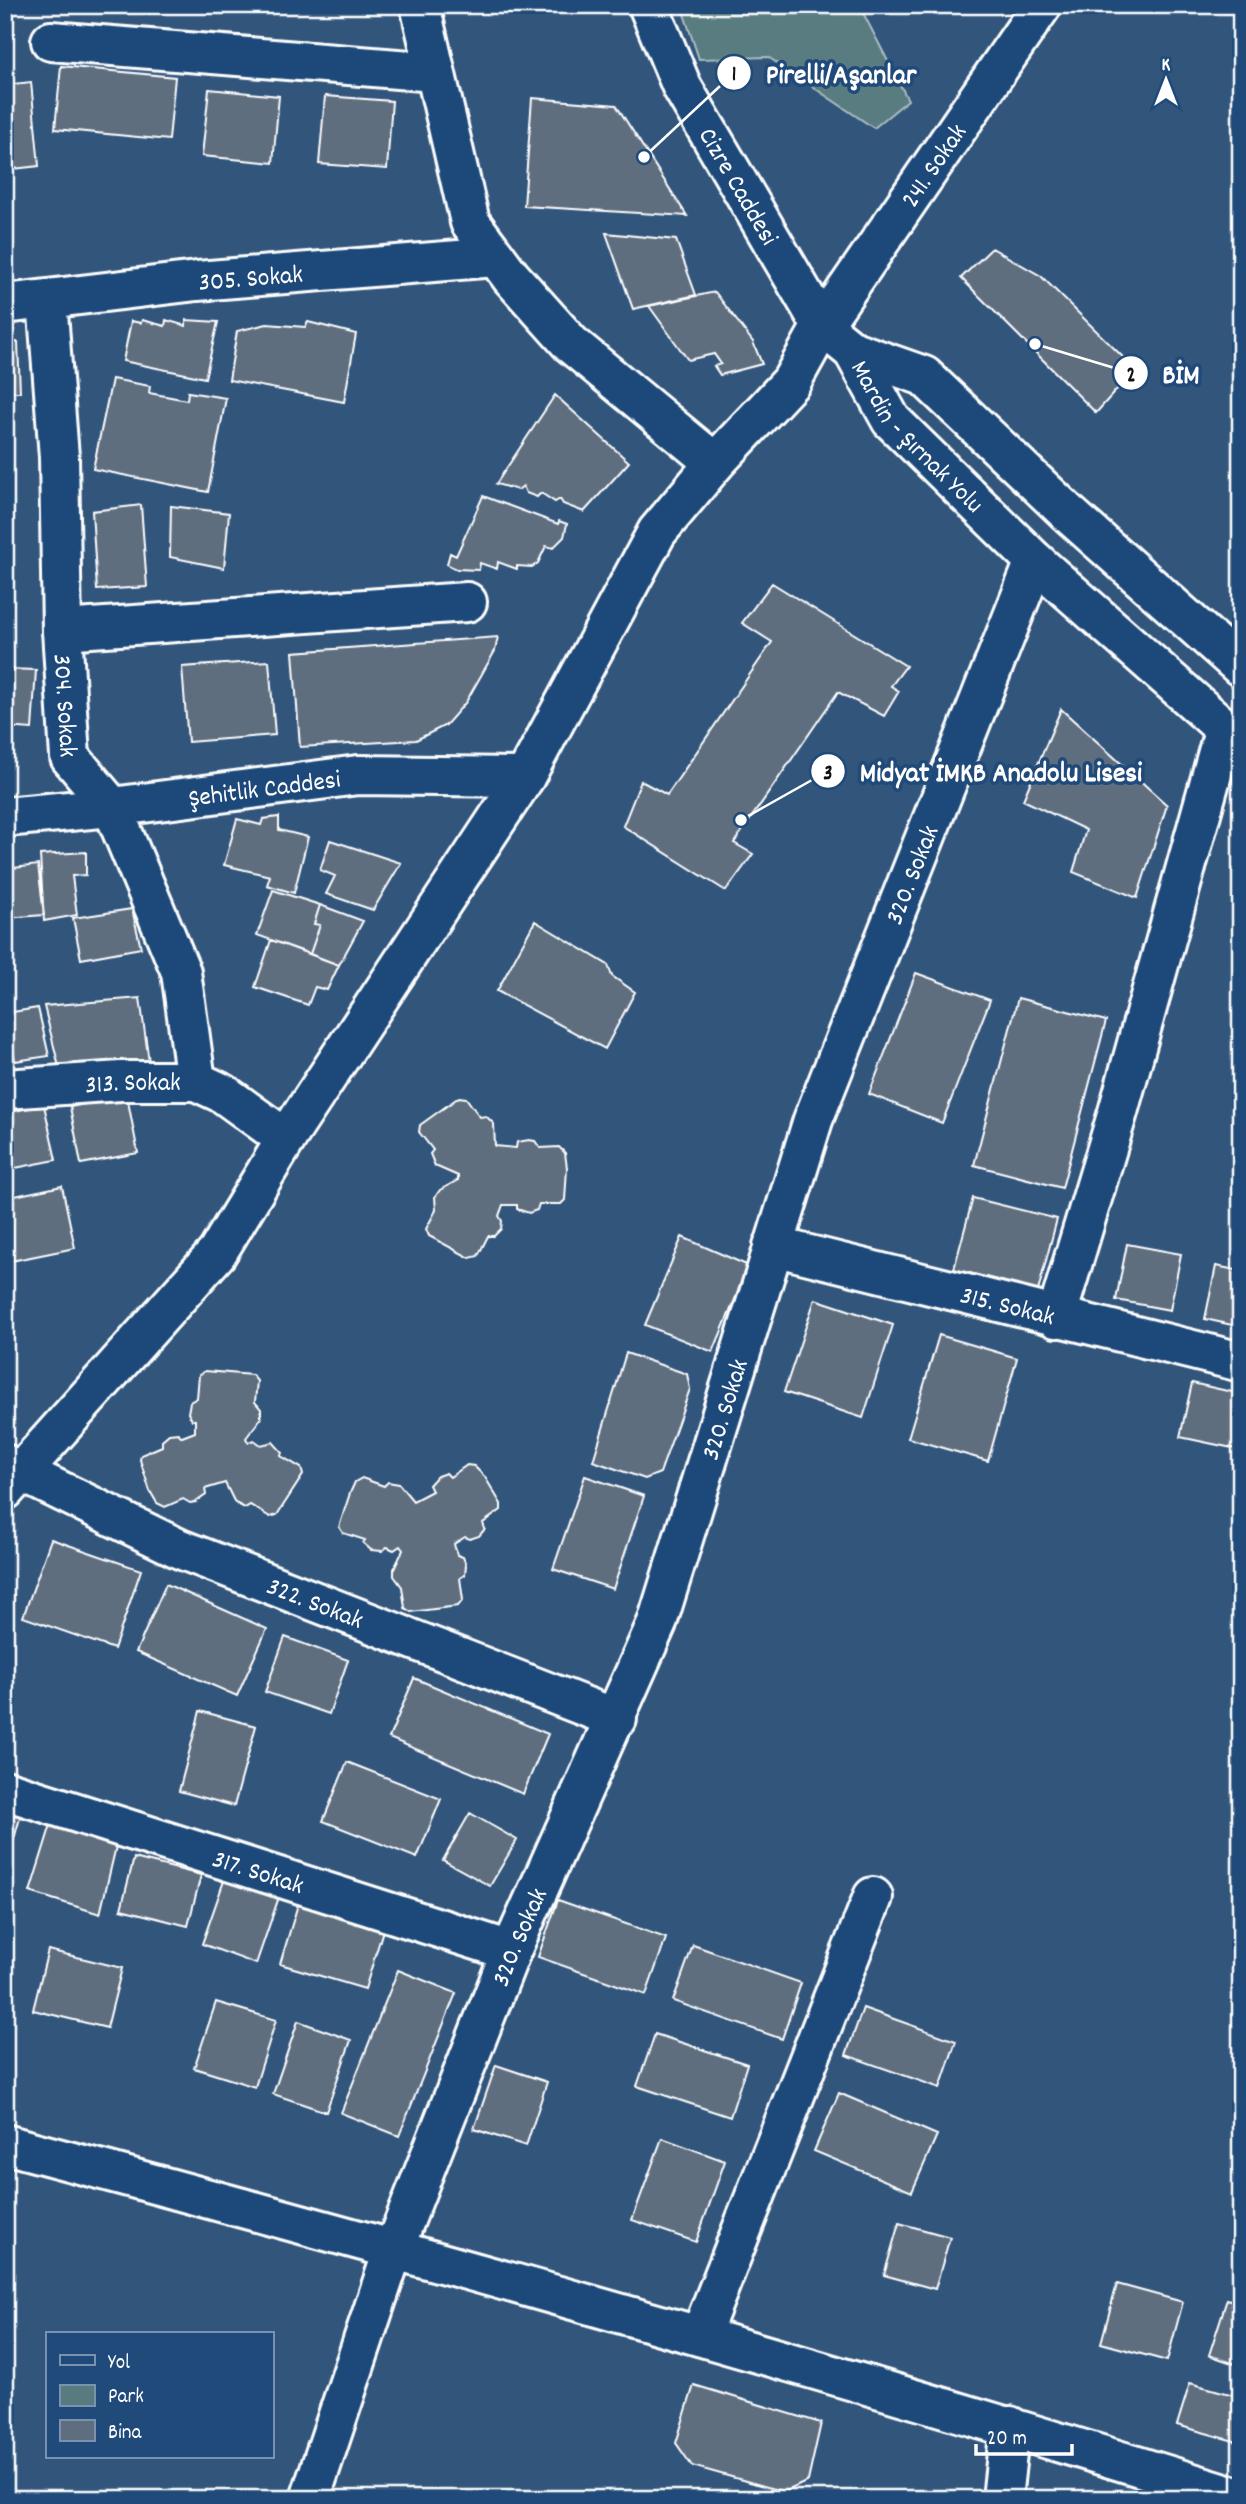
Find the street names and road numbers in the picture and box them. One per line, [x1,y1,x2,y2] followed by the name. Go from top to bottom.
[893,117,977,216] street label: 241. Sokak
[688,121,786,254] street label: Cizre Caddesi
[197,258,304,303] street label: 305. Sokak
[840,355,991,523] street label: Mardin - Şırnak Yolu
[42,653,85,758] street label: 304. Sokak
[187,762,343,819] street label: Şehitlik Caddesi
[877,820,950,931] street label: 320. Sokak
[84,1066,181,1105] street label: 313. Sokak
[956,1278,1058,1337] street label: 315. Sokak
[694,1355,760,1465] street label: 320. Sokak
[260,1569,368,1641] street label: 322. Sokak
[207,1842,308,1906] street label: 317. Sokak
[484,1883,559,1992] street label: 320. Sokak

